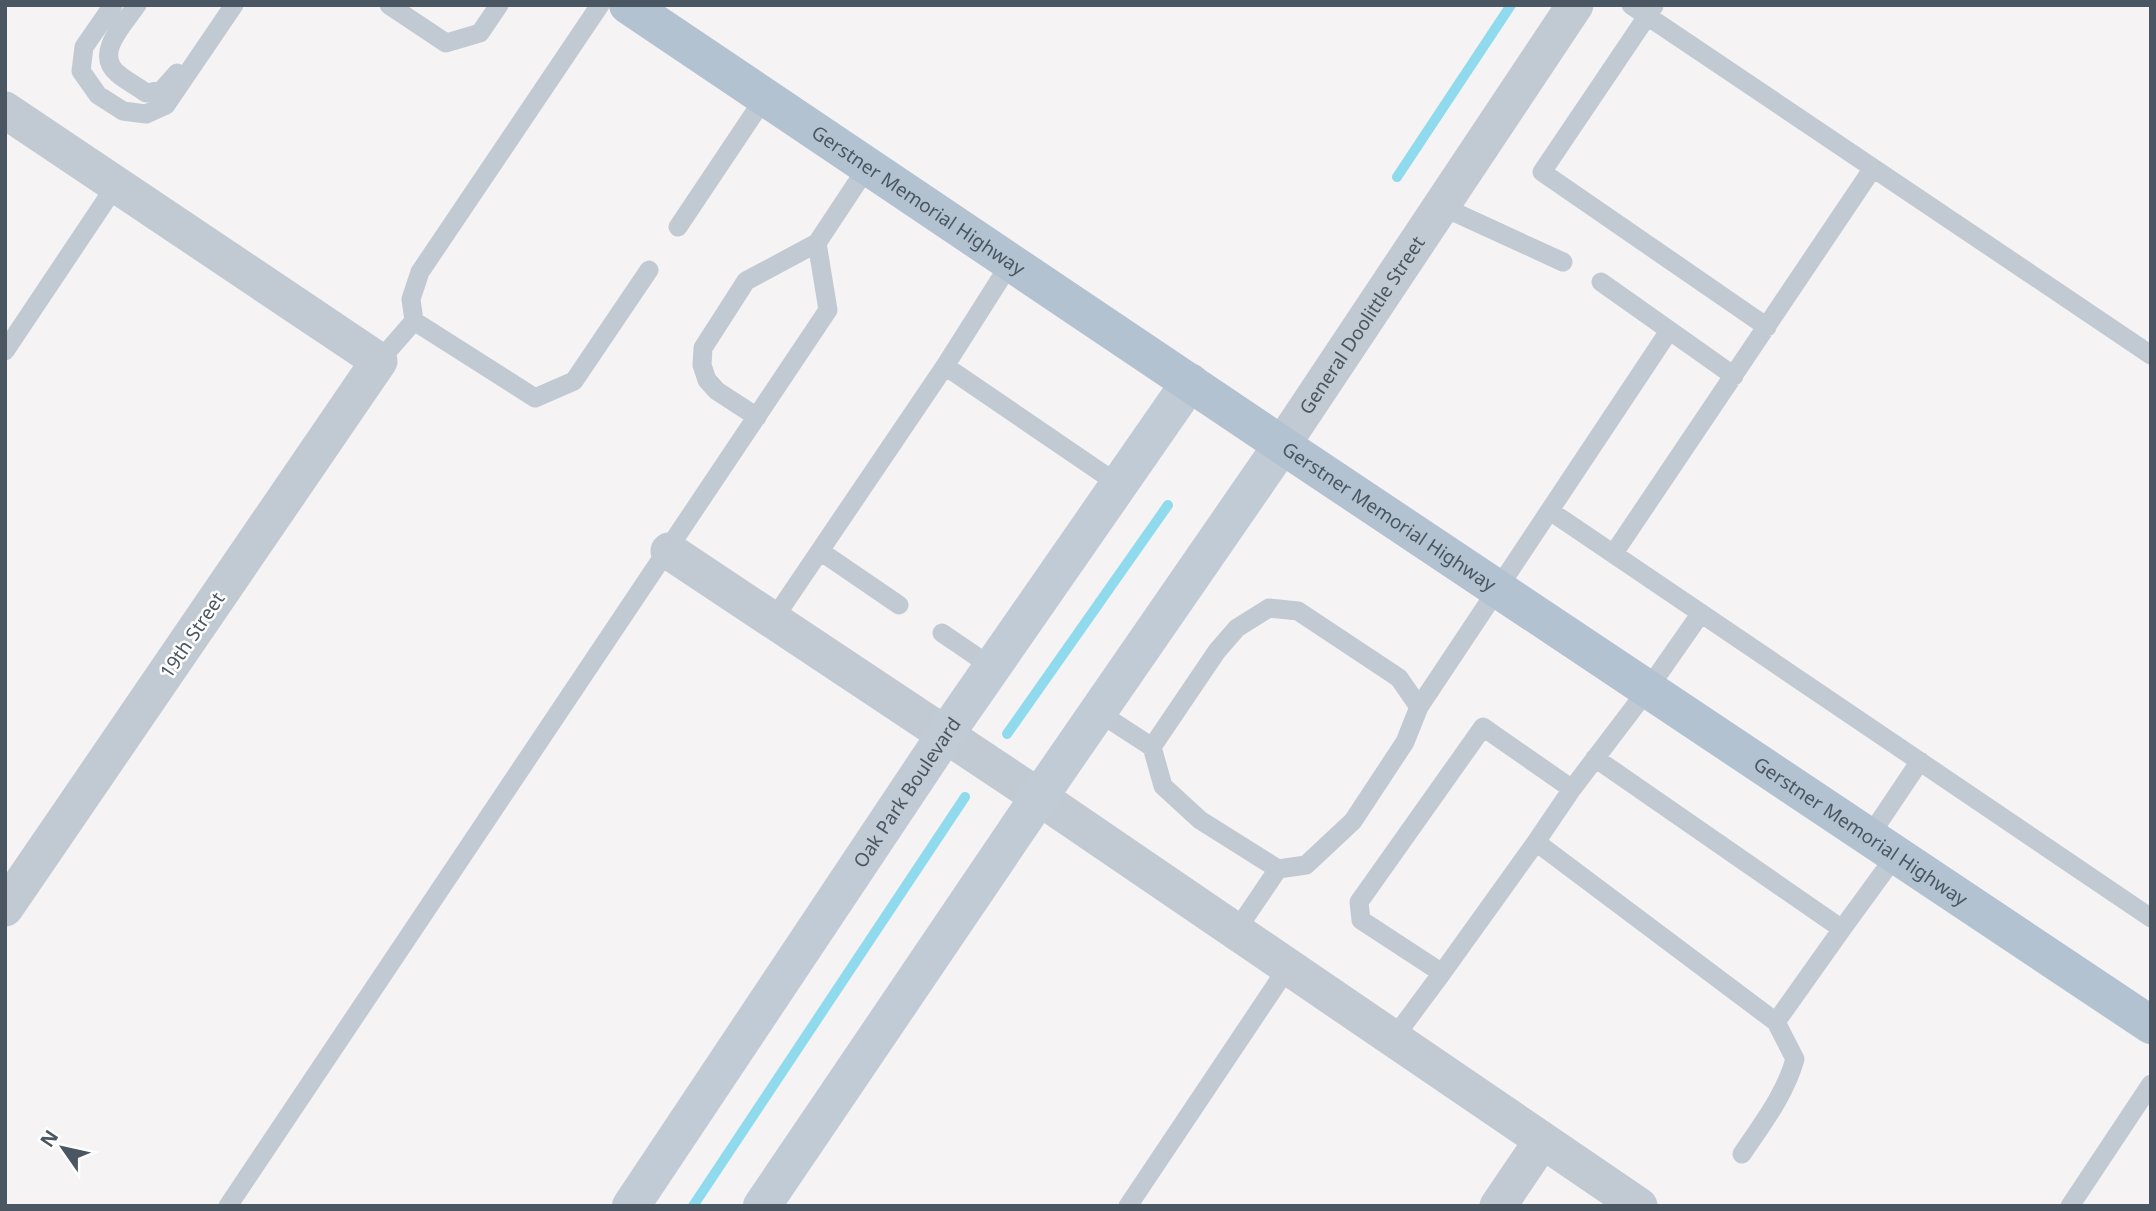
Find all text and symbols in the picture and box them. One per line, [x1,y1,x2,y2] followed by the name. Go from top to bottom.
[807,119,1030,282] street label: Gerstner Memorial Highway
[1293,231,1431,419] street label: General Doolittle Street
[1277,436,1501,597] street label: Gerstner Memorial Highway
[154,587,230,683] street label: 19th Street
[847,712,967,873] street label: Oak Park Boulevard
[1749,751,1973,912] street label: Gerstner Memorial Highway
[28,1113,98,1183] north arrow
[34,1125,64,1152] text: N

